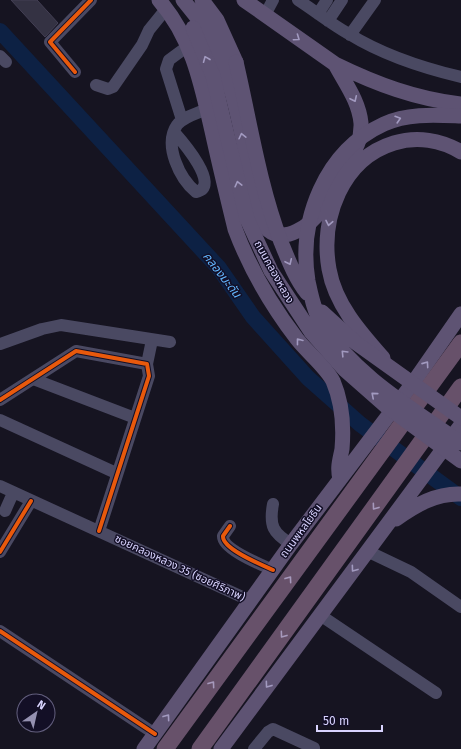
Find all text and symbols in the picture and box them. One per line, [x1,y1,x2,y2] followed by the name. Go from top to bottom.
[293,33,300,41] one-way arrow
[203,55,211,63] one-way arrow
[349,94,357,102] one-way arrow
[394,115,401,124] one-way arrow
[238,133,246,139] one-way arrow
[235,181,243,187] one-way arrow
[326,220,334,226] one-way arrow
[251,238,297,306] street label: ถนนคลองหลวง
[200,250,244,301] water label: คลองมะดัน
[284,257,292,265] one-way arrow
[296,338,303,345] one-way arrow
[341,350,349,358] one-way arrow
[421,362,428,369] one-way arrow
[372,393,379,400] one-way arrow
[277,502,325,560] street label: ถนนพหลโยธิน
[373,502,380,509] one-way arrow
[113,532,248,604] street label: ซอยคลองหลวง 35 (ซอยศิริภาพ)
[352,565,359,572] one-way arrow
[284,576,291,583] one-way arrow
[280,631,287,638] one-way arrow
[208,681,215,688] one-way arrow
[265,681,273,688] one-way arrow
[16,693,56,733] north arrow
[35,698,48,713] text: N
[317,707,382,733] scale bar
[323,714,349,728] text: 50 m
[162,715,169,722] one-way arrow

